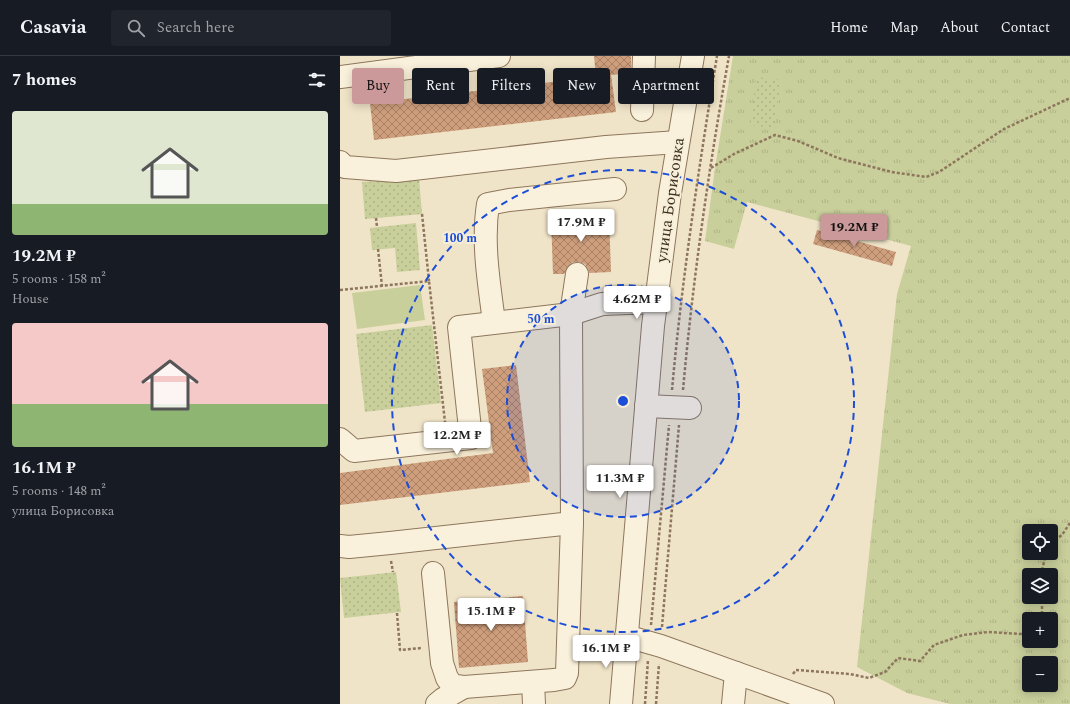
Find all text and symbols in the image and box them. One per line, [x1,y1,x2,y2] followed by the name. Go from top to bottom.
[111,10,391,46] search box
[20,13,87,42] text: Casavia
[157,16,234,39] text: Search here
[125,17,147,39] icon: search
[830,17,868,38] text: Home
[890,17,918,38] text: Map
[940,17,979,38] text: About
[1001,17,1050,38] text: Contact
[12,67,77,93] text: 7 homes
[352,68,404,104] chip: Buy
[412,68,469,104] chip: Rent
[477,68,545,104] chip: Filters
[553,68,610,104] chip: New
[618,68,714,104] chip: Apartment
[306,69,328,91] icon: filters
[649,136,691,265] street label: улица Борисовка
[134,137,206,209] icon: home
[544,209,618,243] pin: 17.9M ₽
[557,212,605,232] text: 17.9M ₽
[817,214,891,248] pin: 19.2M ₽
[830,217,878,237] text: 19.2M ₽
[443,229,477,248] text: 100 m
[12,243,76,269] text: 19.2M ₽
[12,269,106,289] text: 5 rooms · 158 m²
[600,286,674,320] pin: 4.62M ₽
[12,289,49,309] text: House
[613,289,661,309] text: 4.62M ₽
[527,310,555,329] text: 50 m
[134,349,206,421] icon: home
[616,394,630,408] centre of rings
[420,422,494,456] pin: 12.2M ₽
[433,425,481,445] text: 12.2M ₽
[12,455,76,481] text: 16.1M ₽
[583,465,657,499] pin: 11.3M ₽
[596,468,644,488] text: 11.3M ₽
[12,481,106,501] text: 5 rooms · 148 m²
[12,501,114,521] text: улица Борисовка
[1022,524,1058,692] map controls
[1022,524,1058,560] button: locate
[1022,568,1058,604] button: layers
[454,598,528,632] pin: 15.1M ₽
[467,601,515,621] text: 15.1M ₽
[1022,612,1058,648] button: +
[569,635,643,669] pin: 16.1M ₽
[582,638,630,658] text: 16.1M ₽
[1022,656,1058,692] button: −

